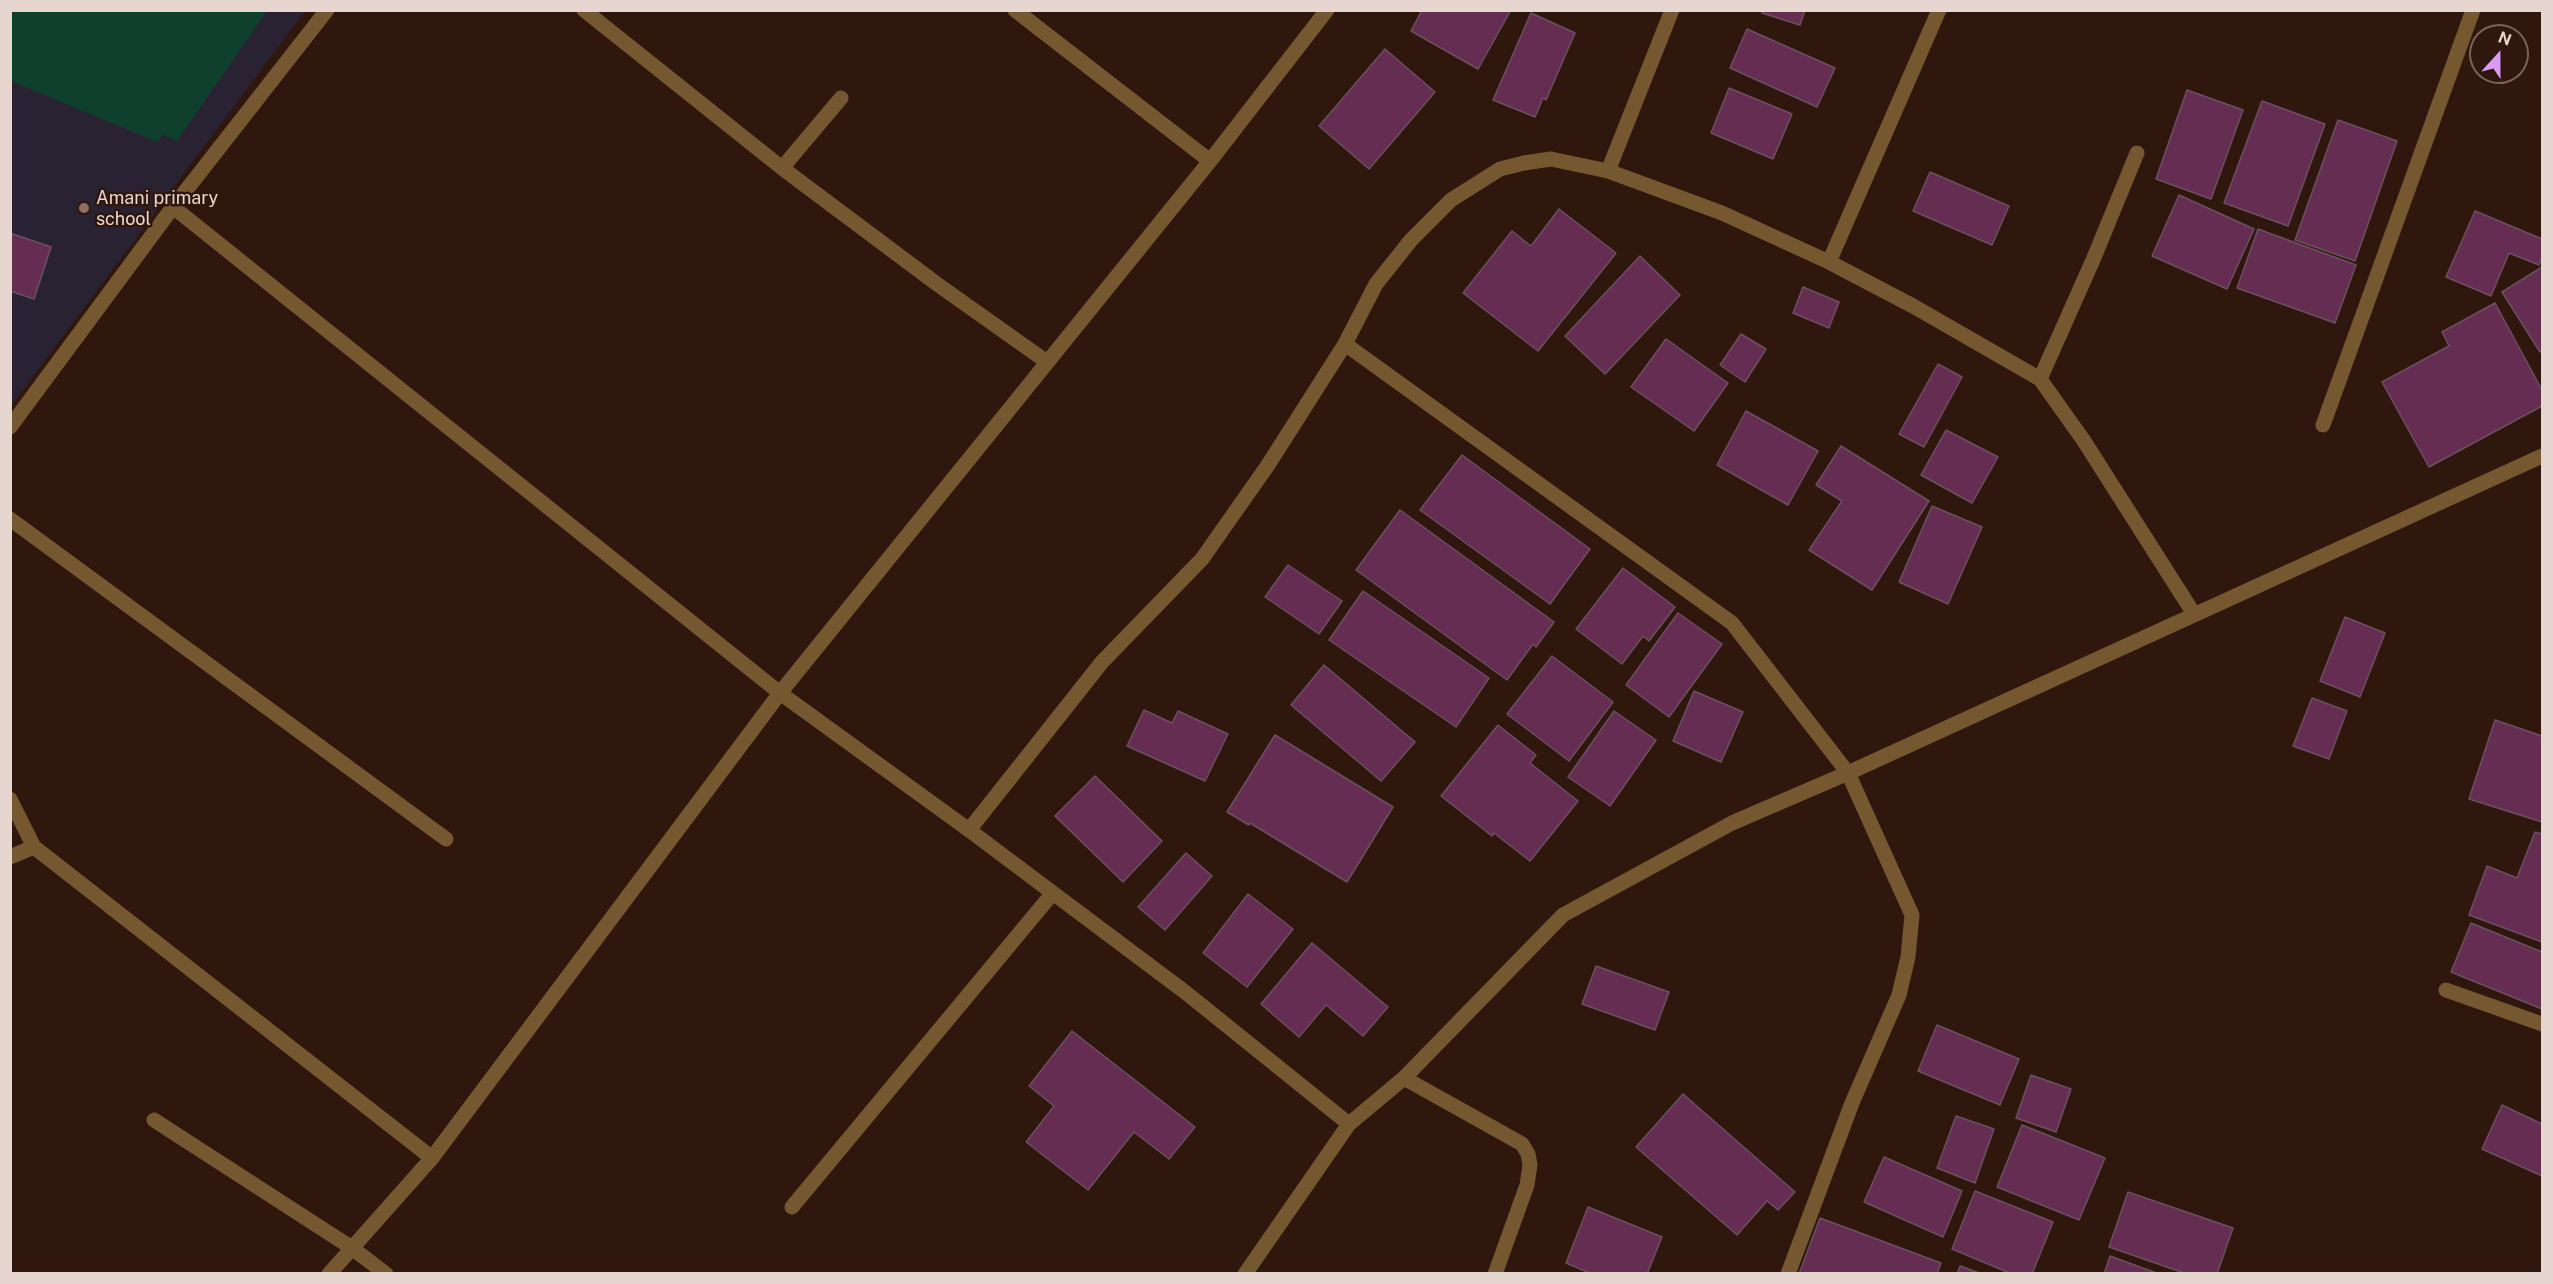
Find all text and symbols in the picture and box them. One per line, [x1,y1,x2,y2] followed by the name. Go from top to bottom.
[2469,24,2529,84] north arrow
[2496,27,2514,50] text: N
[96,187,218,230] place label: Amani primary school
[77,201,91,215] marker: Amani primary school

